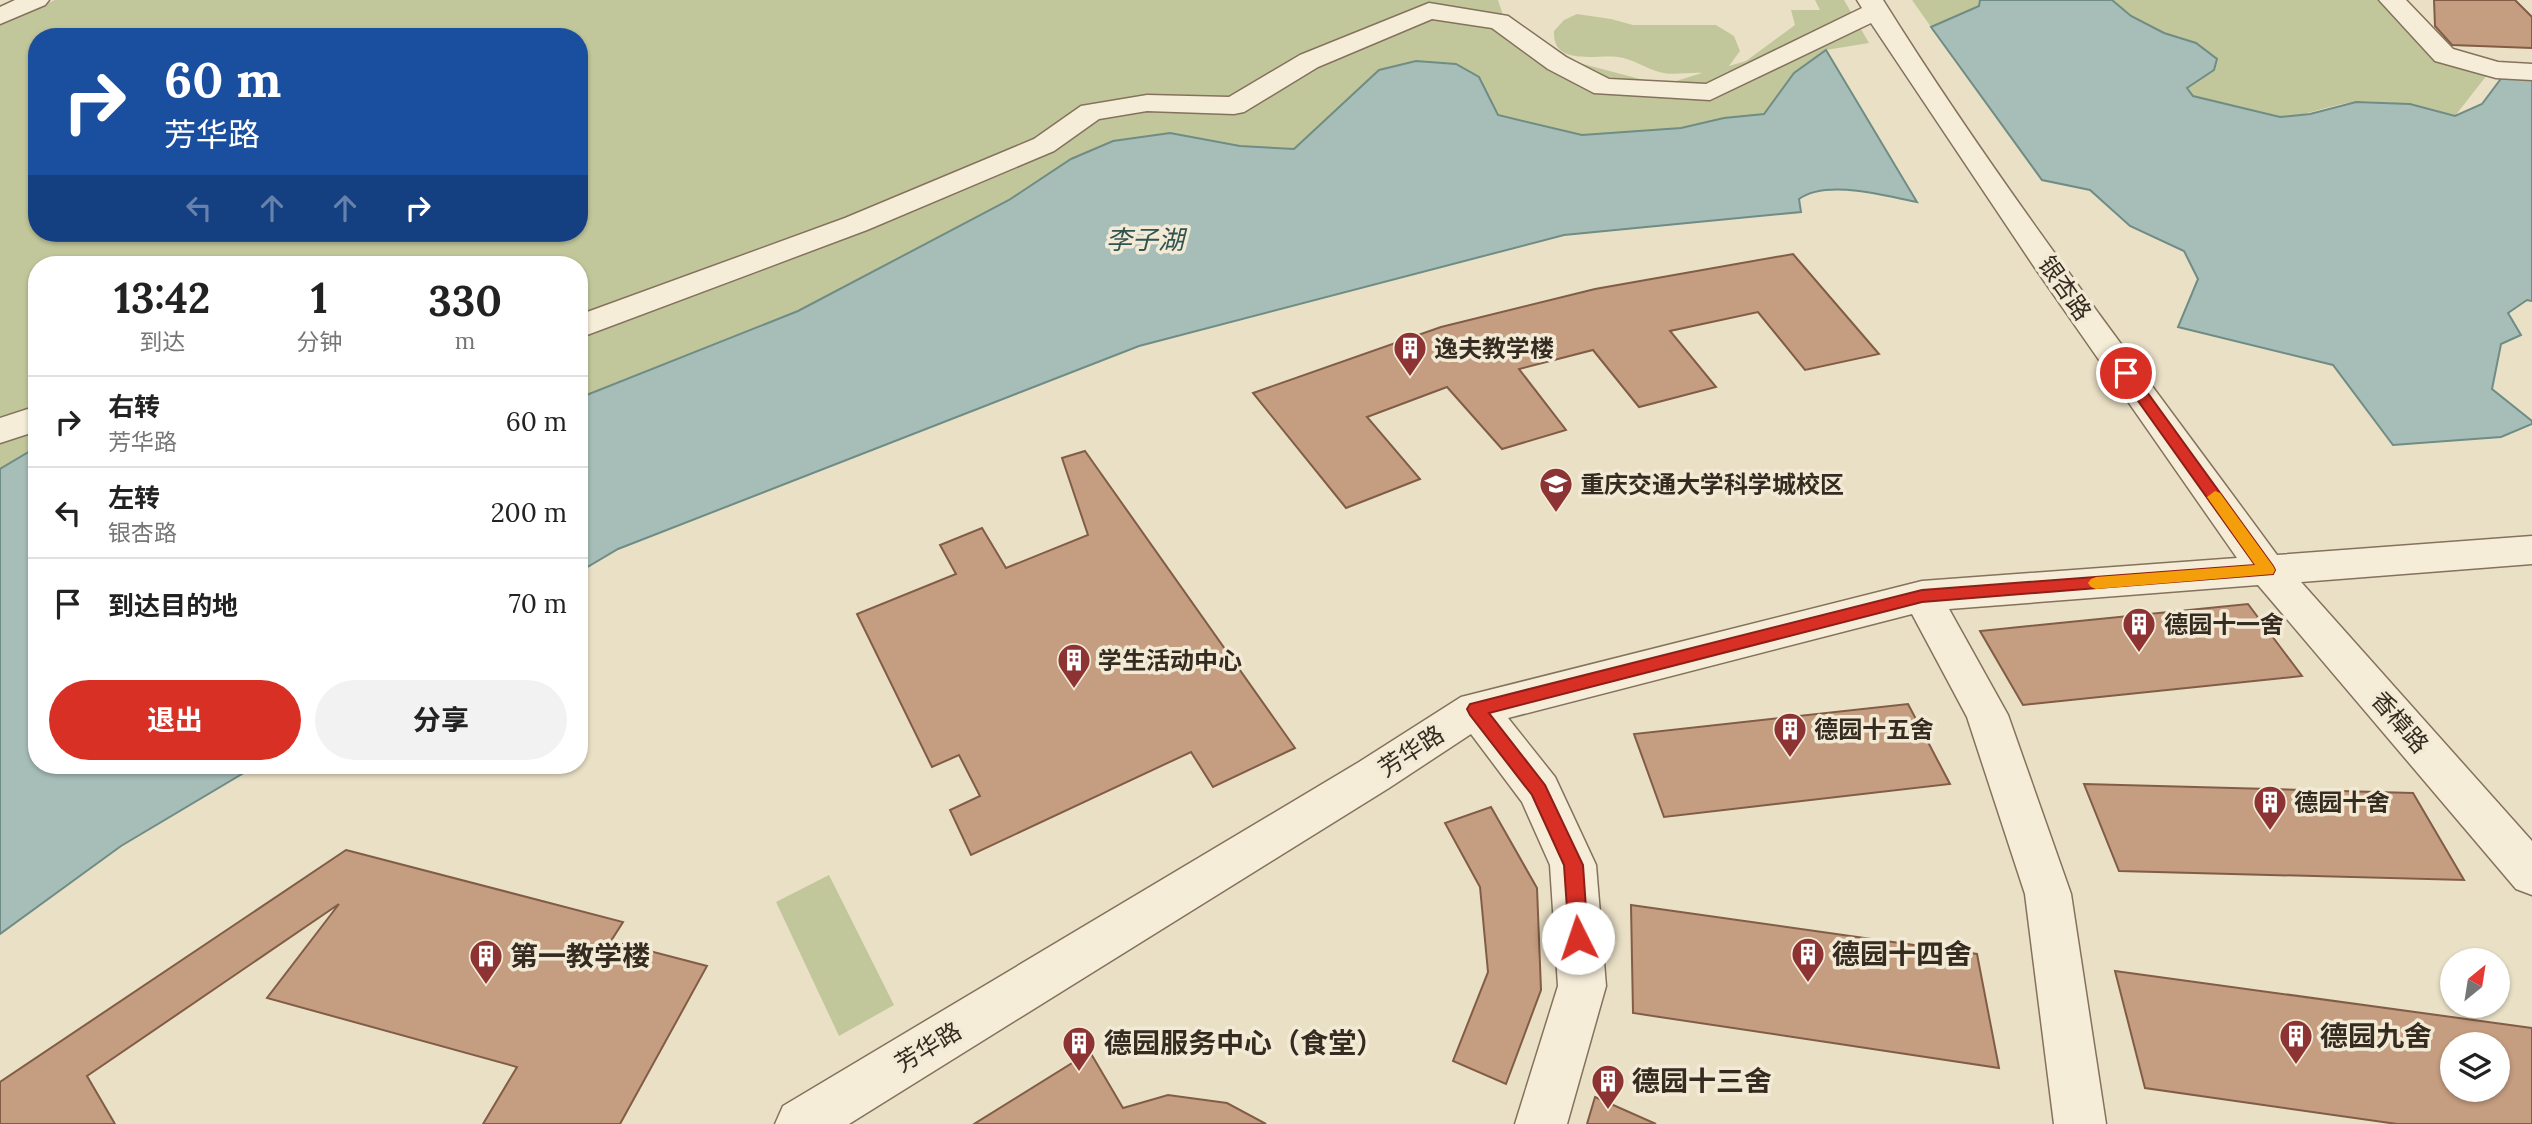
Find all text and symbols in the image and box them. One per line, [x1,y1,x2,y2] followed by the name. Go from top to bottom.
[164,48,281,110] text: 60 m
[49,56,140,147] icon: right
[164,114,260,155] text: 芳华路
[180,189,218,227] icon: left
[253,189,291,227] icon: ahead
[326,189,364,227] icon: ahead
[399,189,437,227] icon: right
[1106,223,1188,256] water label: 李子湖
[2032,250,2098,326] street label: 银杏路
[114,271,210,325] text: 13:42
[311,271,328,325] text: 1
[428,274,502,328] text: 330
[455,326,475,355] text: m
[139,327,185,356] text: 到达
[296,327,342,356] text: 分钟
[1391,329,1429,378] building icon: 逸夫教学楼
[1434,333,1554,364] place label: 逸夫教学楼
[2096,343,2156,403] pin
[2107,354,2145,392] icon: arrive
[108,390,160,423] text: 右转
[49,403,87,441] icon: right
[506,405,567,438] text: 60 m
[108,427,177,456] text: 芳华路
[1537,465,1575,514] school or university icon: 重庆交通大学科学城校区
[1580,469,1844,500] place label: 重庆交通大学科学城校区
[108,481,160,514] text: 左转
[49,494,87,532] icon: left
[491,496,567,529] text: 200 m
[108,518,177,547] text: 银杏路
[49,585,87,623] icon: arrive
[509,587,567,620] text: 70 m
[108,589,238,622] text: 到达目的地
[2120,605,2158,654] building icon: 德园十一舍
[2164,609,2284,640] place label: 德园十一舍
[1055,641,1093,690] building icon: 学生活动中心
[1098,645,1242,676] place label: 学生活动中心
[49,680,301,760] button: 退出
[315,680,567,760] button: 分享
[2365,685,2435,759] street label: 香樟路
[1771,710,1809,759] building icon: 德园十五舍
[1814,714,1934,745] place label: 德园十五舍
[1372,718,1450,784] street label: 芳华路
[2251,783,2289,832] building icon: 德园十舍
[2294,787,2390,818] place label: 德园十舍
[1541,901,1615,975] position arrow
[1789,935,1827,984] building icon: 德园十四舍
[1832,936,1972,972] place label: 德园十四舍
[467,937,505,986] building icon: 第一教学楼
[510,938,650,974] place label: 第一教学楼
[2440,948,2510,1018] north arrow
[2440,948,2510,1102] map controls
[889,1015,967,1079] street label: 芳华路
[2277,1017,2315,1066] building icon: 德园九舍
[2320,1018,2432,1054] place label: 德园九舍
[1060,1024,1098,1073] building icon: 德园服务中心（食堂）
[1104,1025,1384,1061] place label: 德园服务中心（食堂）
[2440,1032,2510,1102] button: layers
[1589,1062,1627,1111] building icon: 德园十三舍
[1632,1063,1772,1099] place label: 德园十三舍

